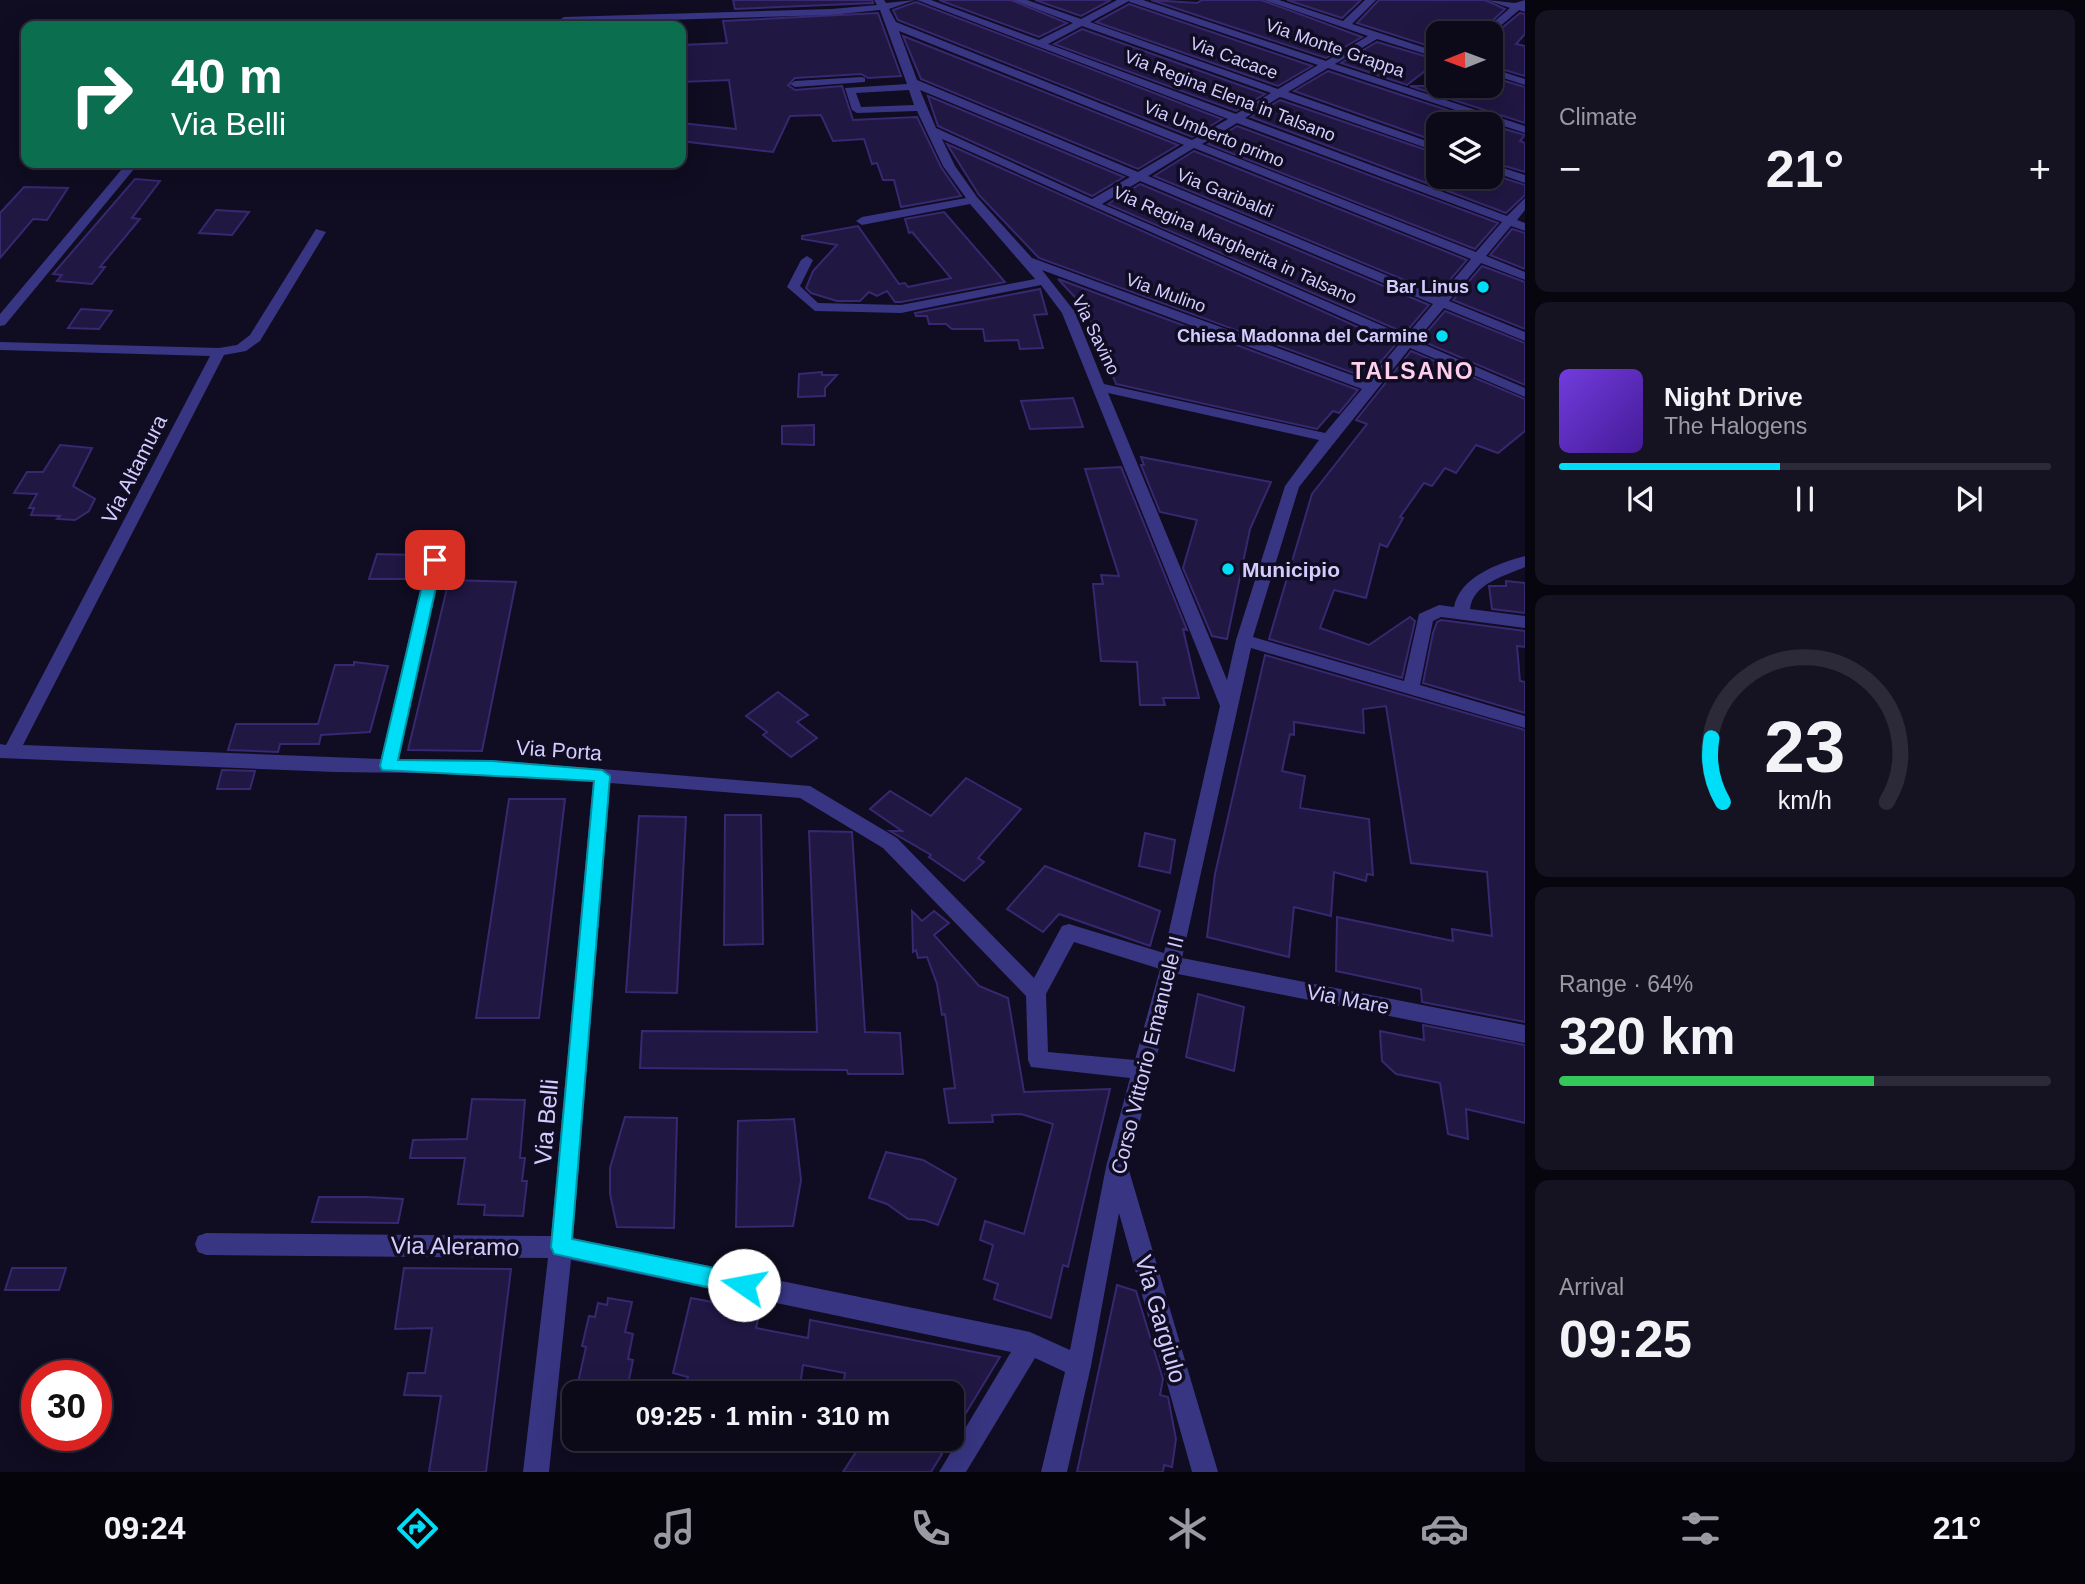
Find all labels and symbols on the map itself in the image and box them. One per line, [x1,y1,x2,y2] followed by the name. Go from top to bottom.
[1263,15,1408,82] street label: Via Monte Grappa
[1426,21,1503,98] north arrow
[1187,33,1281,83] street label: Via Cacace
[1122,46,1338,146] street label: Via Regina Elena in Talsano
[1141,97,1287,171] street label: Via Umberto primo
[1174,164,1276,222] street label: Via Garibaldi
[1110,182,1360,308] street label: Via Regina Margherita in Talsano
[1123,269,1209,317] street label: Via Mulino
[1386,277,1469,297] place label: Bar Linus
[1475,279,1491,295] marker: Bar Linus
[1068,292,1124,378] street label: Via Savino
[1177,326,1428,346] place label: Chiesa Madonna del Carmine
[1434,328,1450,344] marker: Chiesa Madonna del Carmine
[1351,358,1475,384] district label: TALSANO
[97,411,171,527] street label: Via Altamura
[405,530,465,590] pin
[1242,558,1340,581] place label: Municipio
[1220,561,1236,577] marker: Municipio
[515,736,603,764] street label: Via Porta
[1106,933,1188,1177] street label: Corso Vittorio Emanuele II
[1305,980,1391,1018] street label: Via Mare
[529,1078,563,1166] street label: Via Belli
[390,1231,520,1261] street label: Via Aleramo
[707,1248,781,1322] position arrow
[1130,1252,1192,1386] street label: Via Gargiulo
[21,1360,112,1451] speed limit sign: 30

